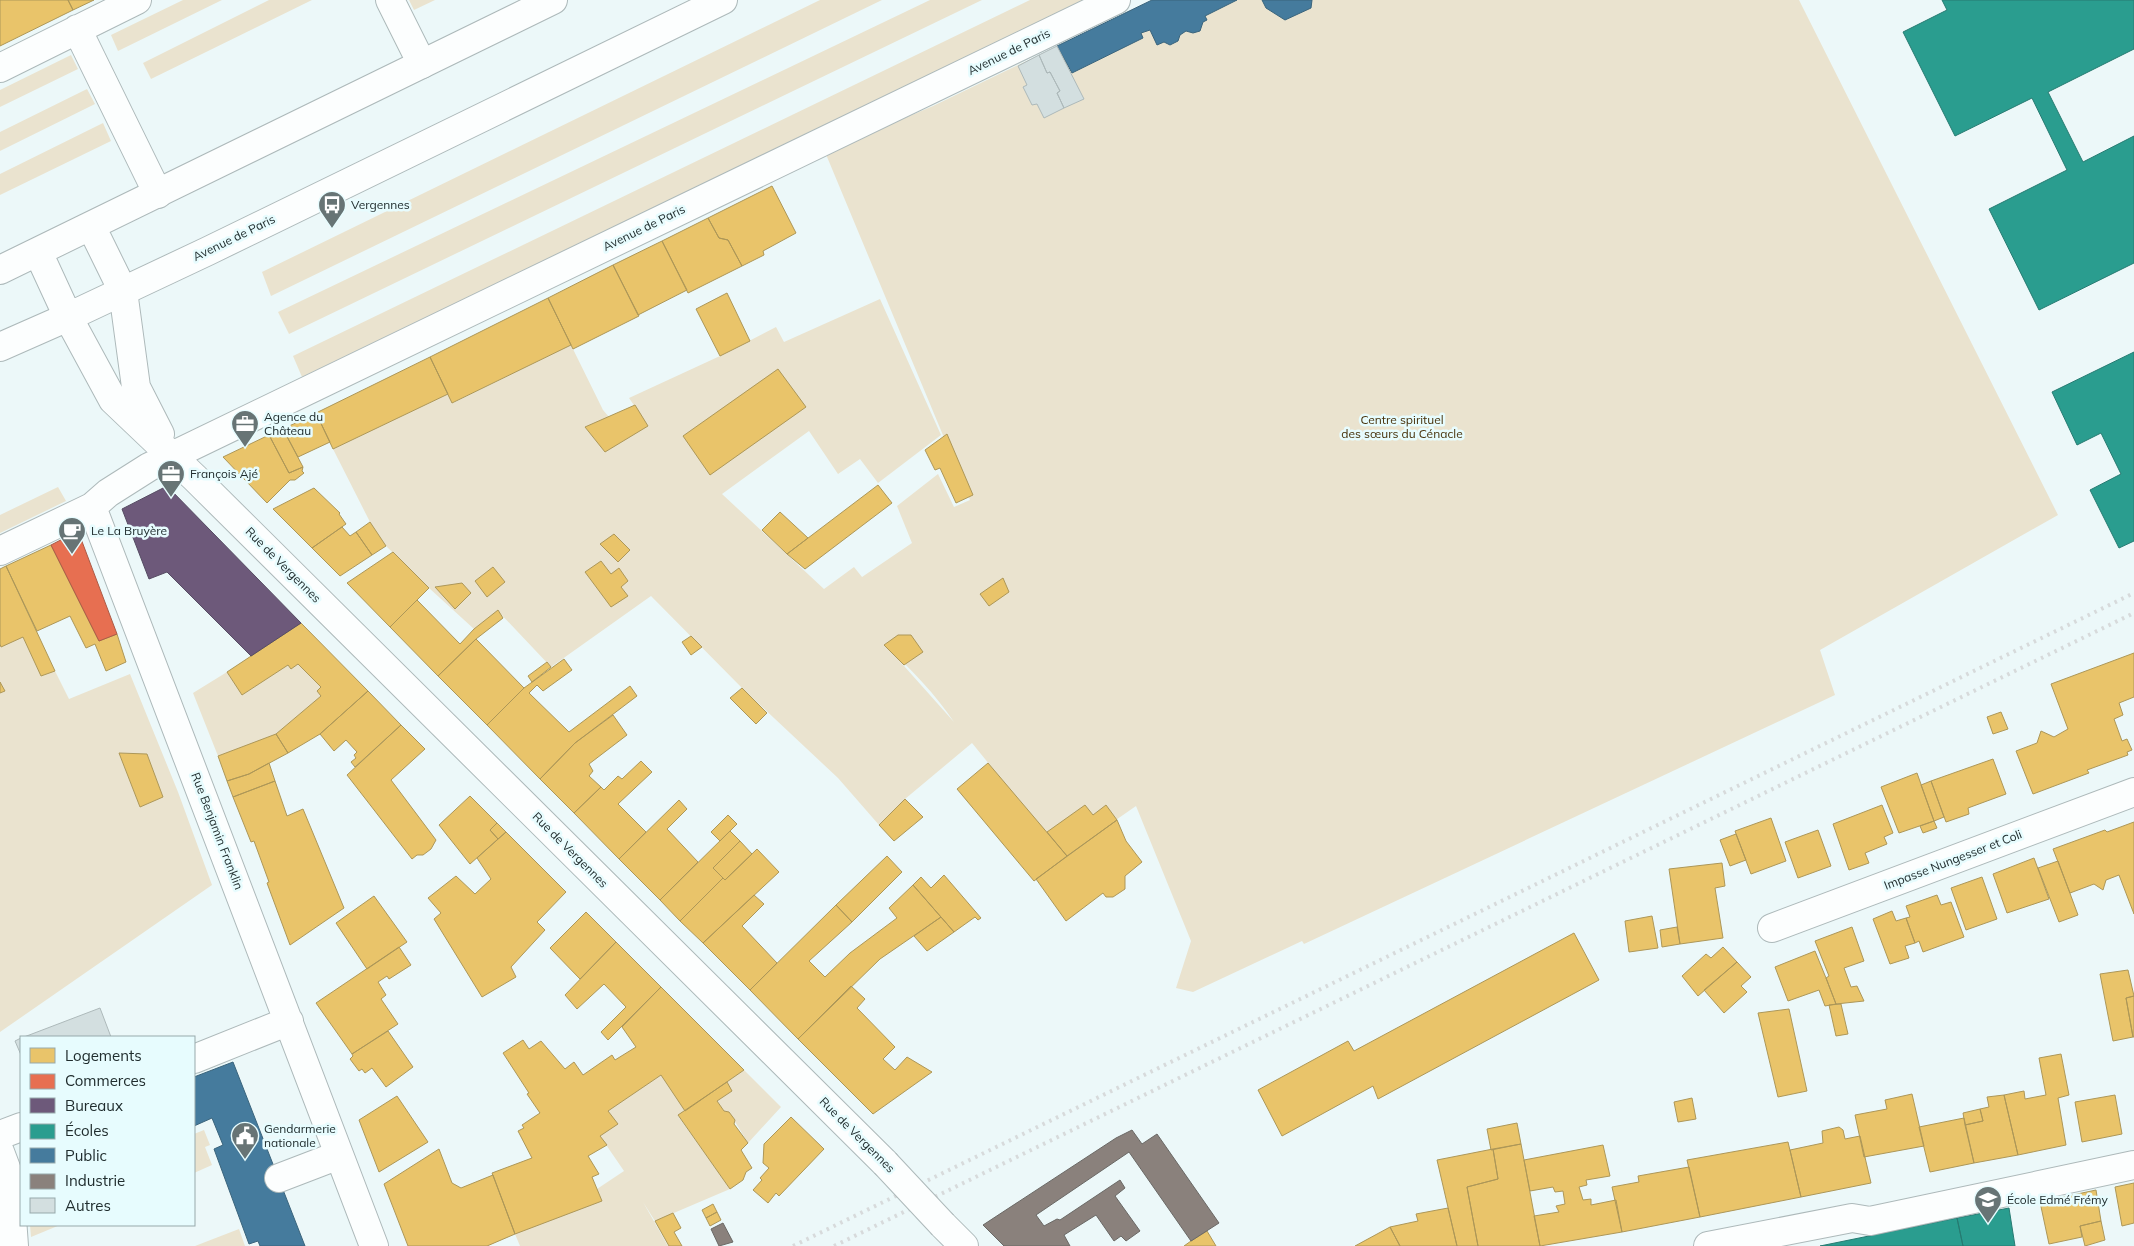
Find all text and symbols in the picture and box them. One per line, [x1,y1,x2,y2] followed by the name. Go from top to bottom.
[965,25,1052,78] street label: Avenue de Paris
[317,190,347,229] bus stop icon: Vergennes
[351,197,410,212] place label: Vergennes
[600,201,687,254] street label: Avenue de Paris
[190,211,277,264] street label: Avenue de Paris
[230,409,260,448] office icon: Agence du Château
[264,409,323,438] place label: Agence du Château
[1341,412,1463,441] park label: Centre spirituel des sœurs du Cénacle
[156,459,186,498] office icon: François Ajé
[190,466,258,481] place label: François Ajé
[57,516,87,555] cafe icon: Le La Bruyère
[91,523,167,538] place label: Le La Bruyère
[243,524,324,606] street label: Rue de Vergennes
[188,770,247,892] street label: Rue Benjamin Franklin
[530,809,611,891] street label: Rue de Vergennes
[1882,826,2024,893] street label: Impasse Nungesser et Coli
[20,1036,195,1226] legend
[65,1046,142,1065] text: Logements
[65,1071,146,1090] text: Commerces
[817,1094,898,1176] street label: Rue de Vergennes
[65,1096,123,1115] text: Bureaux
[65,1121,109,1140] text: Écoles
[230,1121,260,1160] public building icon: Gendarmerie nationale
[264,1121,336,1150] place label: Gendarmerie nationale
[65,1146,107,1165] text: Public
[65,1171,125,1190] text: Industrie
[1973,1185,2003,1224] school or university icon: École Edmé Frémy
[2007,1192,2109,1207] place label: École Edmé Frémy
[65,1196,111,1215] text: Autres

